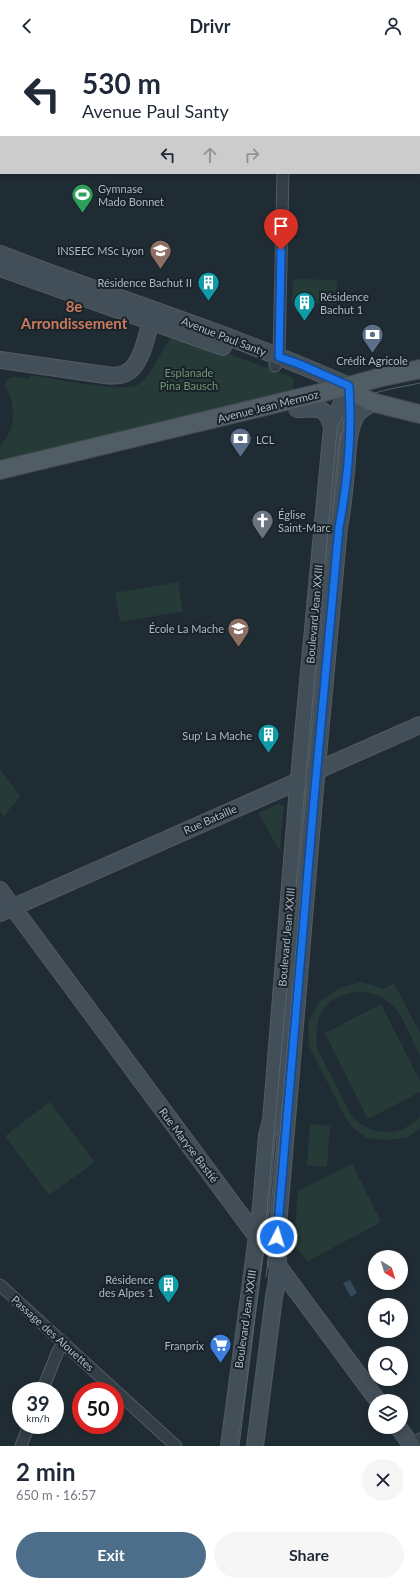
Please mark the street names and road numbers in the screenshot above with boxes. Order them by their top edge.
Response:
street label: Avenue Paul Santy [180,314,269,358]
street label: Avenue Jean Mermoz [216,387,320,425]
street label: Boulevard Jean XXIII [303,564,325,664]
street label: Rue Bataille [181,801,239,837]
street label: Boulevard Jean XXIII [275,887,297,987]
street label: Rue Maryse Bastié [157,1105,221,1185]
street label: Boulevard Jean XXIII [232,1269,258,1369]
street label: Passage des Alouettes [9,1293,97,1374]

